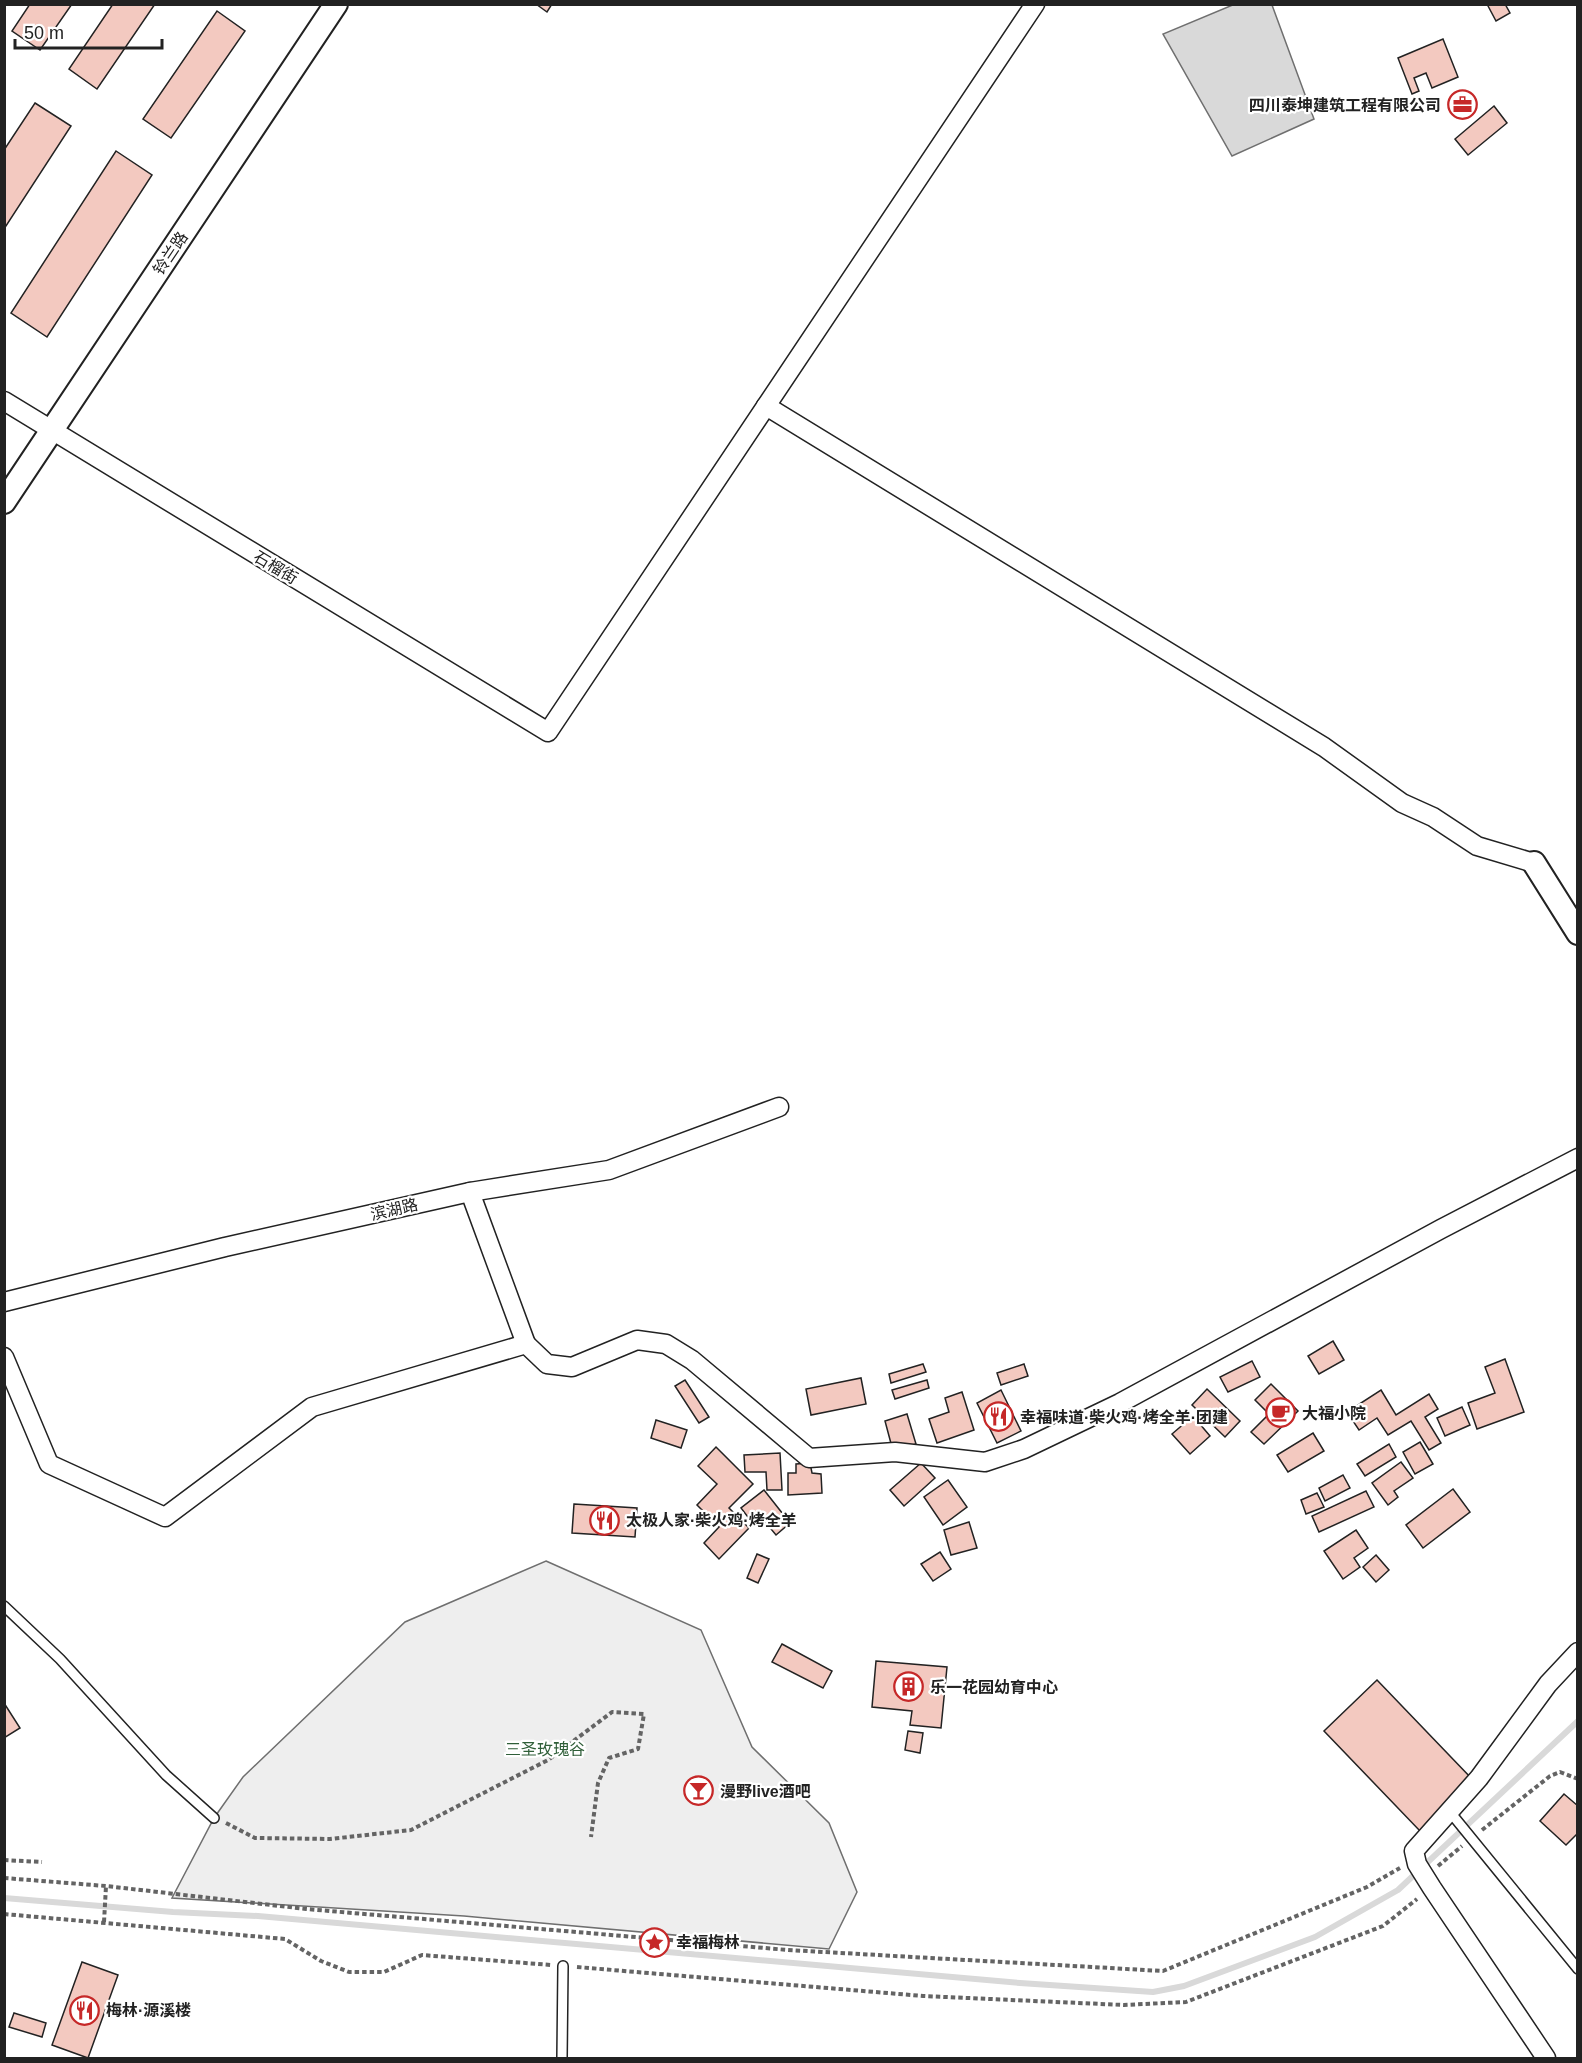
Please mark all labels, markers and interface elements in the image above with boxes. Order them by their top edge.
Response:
scale bar [15,12,162,50]
text: 50 m [24,23,64,43]
office icon: 四川泰坤建筑工程有限公司 [1446,89,1478,121]
place label: 四川泰坤建筑工程有限公司 [1249,97,1441,114]
street label: 铃兰路 [150,229,191,278]
street label: 石榴街 [251,548,301,587]
street label: 滨湖路 [369,1196,419,1223]
cafe icon: 大福小院 [1265,1397,1297,1429]
restaurant icon: 幸福味道·柴火鸡·烤全羊·团建 [983,1401,1015,1433]
place label: 大福小院 [1302,1405,1366,1422]
place label: 幸福味道·柴火鸡·烤全羊·团建 [1020,1408,1228,1426]
restaurant icon: 太极人家·柴火鸡·烤全羊 [589,1504,621,1536]
place label: 太极人家·柴火鸡·烤全羊 [626,1511,797,1529]
building icon: 乐一花园幼育中心 [893,1671,925,1703]
place label: 乐一花园幼育中心 [930,1678,1058,1696]
park label: 三圣玫瑰谷 [505,1740,585,1758]
bar icon: 漫野live酒吧 [683,1775,715,1807]
place label: 漫野live酒吧 [720,1783,811,1800]
place icon: 幸福梅林 [639,1926,671,1958]
place label: 幸福梅林 [676,1934,740,1951]
restaurant icon: 梅林·源溪楼 [69,1994,101,2026]
place label: 梅林·源溪楼 [106,2002,191,2019]

